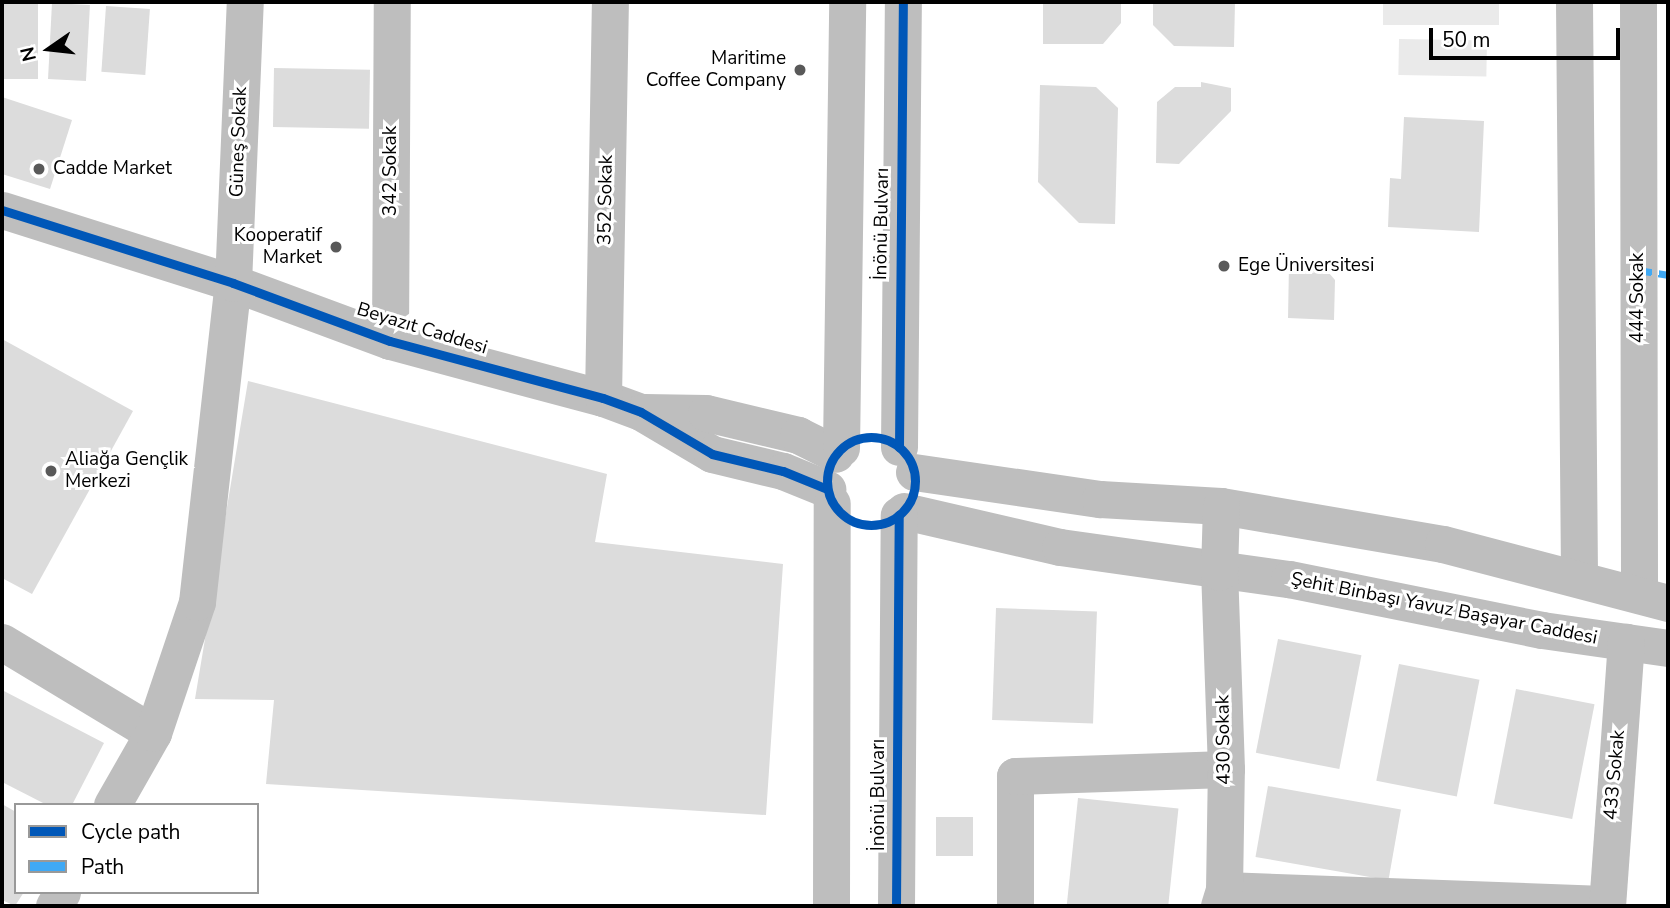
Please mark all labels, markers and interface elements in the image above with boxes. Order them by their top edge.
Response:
north arrow [14,14,84,84]
scale bar [1432,14,1623,58]
text: 50 m [1442,26,1491,54]
text: N [14,44,43,64]
place label: Maritime Coffee Company [646,48,786,92]
marker: Maritime Coffee Company [792,62,808,78]
street label: Güneş Sokak [226,86,252,198]
street label: 342 Sokak [380,126,402,216]
street label: 352 Sokak [594,155,618,245]
place label: Cadde Market [53,158,172,180]
marker: Cadde Market [31,161,47,177]
street label: İnönü Bulvarı [870,168,894,280]
place label: Kooperatif Market [234,225,322,269]
marker: Kooperatif Market [328,239,344,255]
street label: 444 Sokak [1627,253,1649,343]
place label: Ege Üniversitesi [1238,255,1374,277]
marker: Ege Üniversitesi [1216,258,1232,274]
street label: Beyazıt Caddesi [354,298,490,360]
place label: Aliağa Gençlik Merkezi [65,449,188,493]
marker: Aliağa Gençlik Merkezi [43,463,59,479]
street label: Şehit Binbaşı Yavuz Başayar Caddesi [1289,568,1599,650]
street label: 430 Sokak [1212,695,1236,785]
street label: 433 Sokak [1600,729,1630,821]
street label: İnönü Bulvarı [868,739,890,851]
legend [14,803,259,894]
text: Cycle path [81,818,180,846]
text: Path [81,853,124,881]

